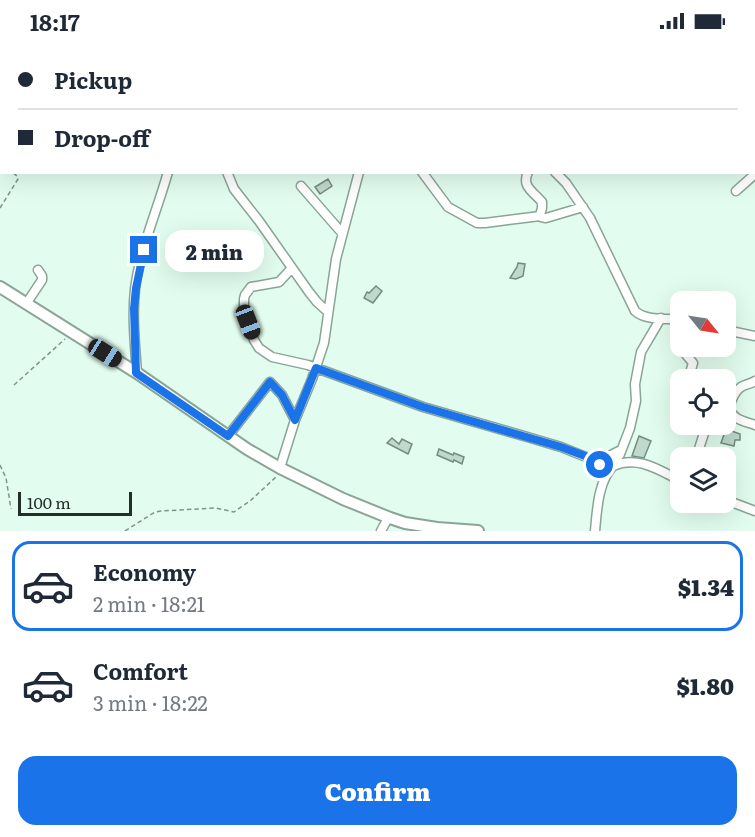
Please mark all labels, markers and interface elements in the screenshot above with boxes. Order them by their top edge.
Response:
text: 18:17 [30,5,80,38]
text: Pickup [54,63,132,96]
text: Drop-off [54,121,150,154]
callout: 2 min [165,229,264,271]
route end [130,236,157,263]
text: 2 min [186,236,243,266]
north arrow [670,291,736,357]
map controls [670,291,736,513]
car [233,302,263,342]
car [85,336,125,370]
button: locate [670,369,736,435]
button: layers [670,447,736,513]
route start [586,451,613,478]
scale bar [18,489,132,516]
text: 100 m [27,490,71,514]
text: Economy [93,555,196,588]
icon: car [21,559,75,613]
text: $1.34 [678,570,734,603]
text: 2 min · 18:21 [93,588,205,618]
text: Comfort [93,654,188,687]
icon: car [21,658,75,712]
text: $1.80 [677,669,734,702]
text: 3 min · 18:22 [93,687,208,717]
button: Confirm [18,756,737,825]

